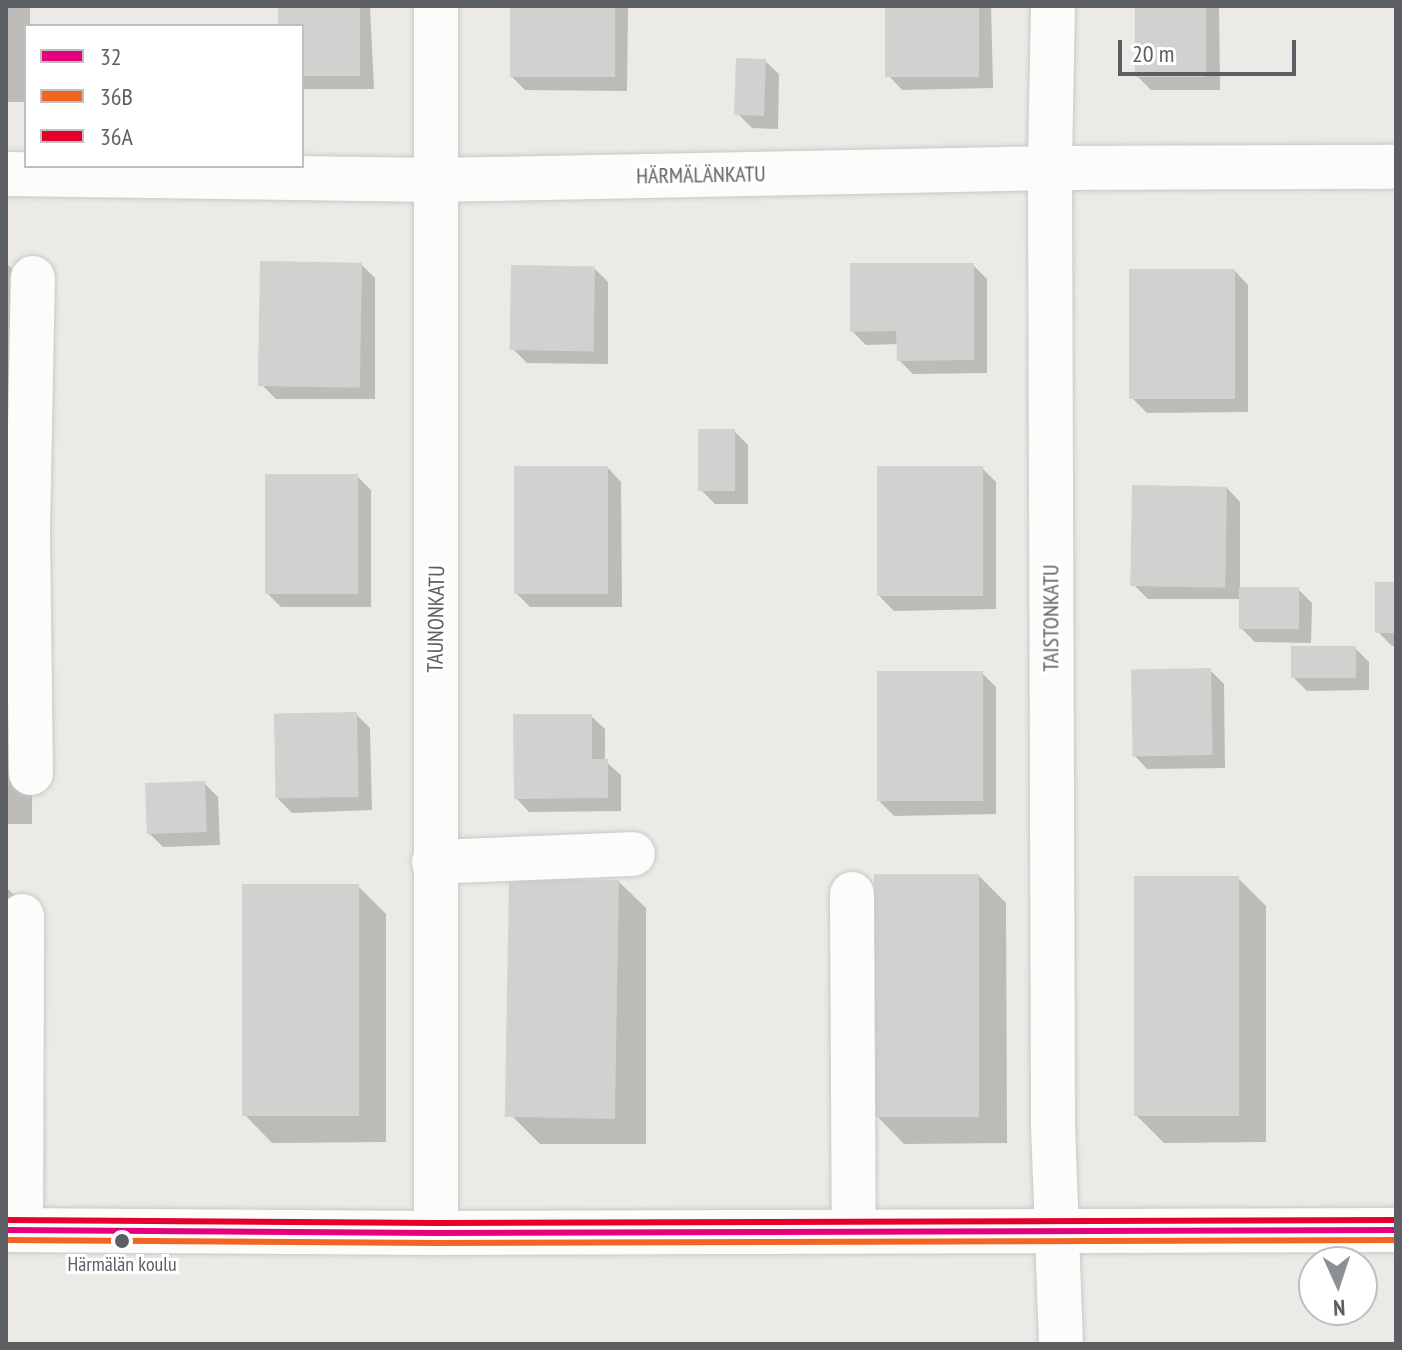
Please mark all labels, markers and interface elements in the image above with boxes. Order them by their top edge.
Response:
legend [24,24,304,168]
scale bar [1122,24,1300,74]
text: 20 m [1132,38,1174,69]
text: 32 [100,41,122,72]
text: 36B [100,81,133,112]
text: 36A [100,121,133,152]
street label: HÄRMÄLÄNKATU [636,161,766,189]
street label: TAISTONKATU [1038,564,1064,672]
street label: TAUNONKATU [422,565,450,673]
marker: Härmälän koulu [114,1233,130,1249]
north arrow [1298,1246,1378,1326]
place label: Härmälän koulu [67,1252,177,1276]
text: N [1332,1294,1346,1322]

